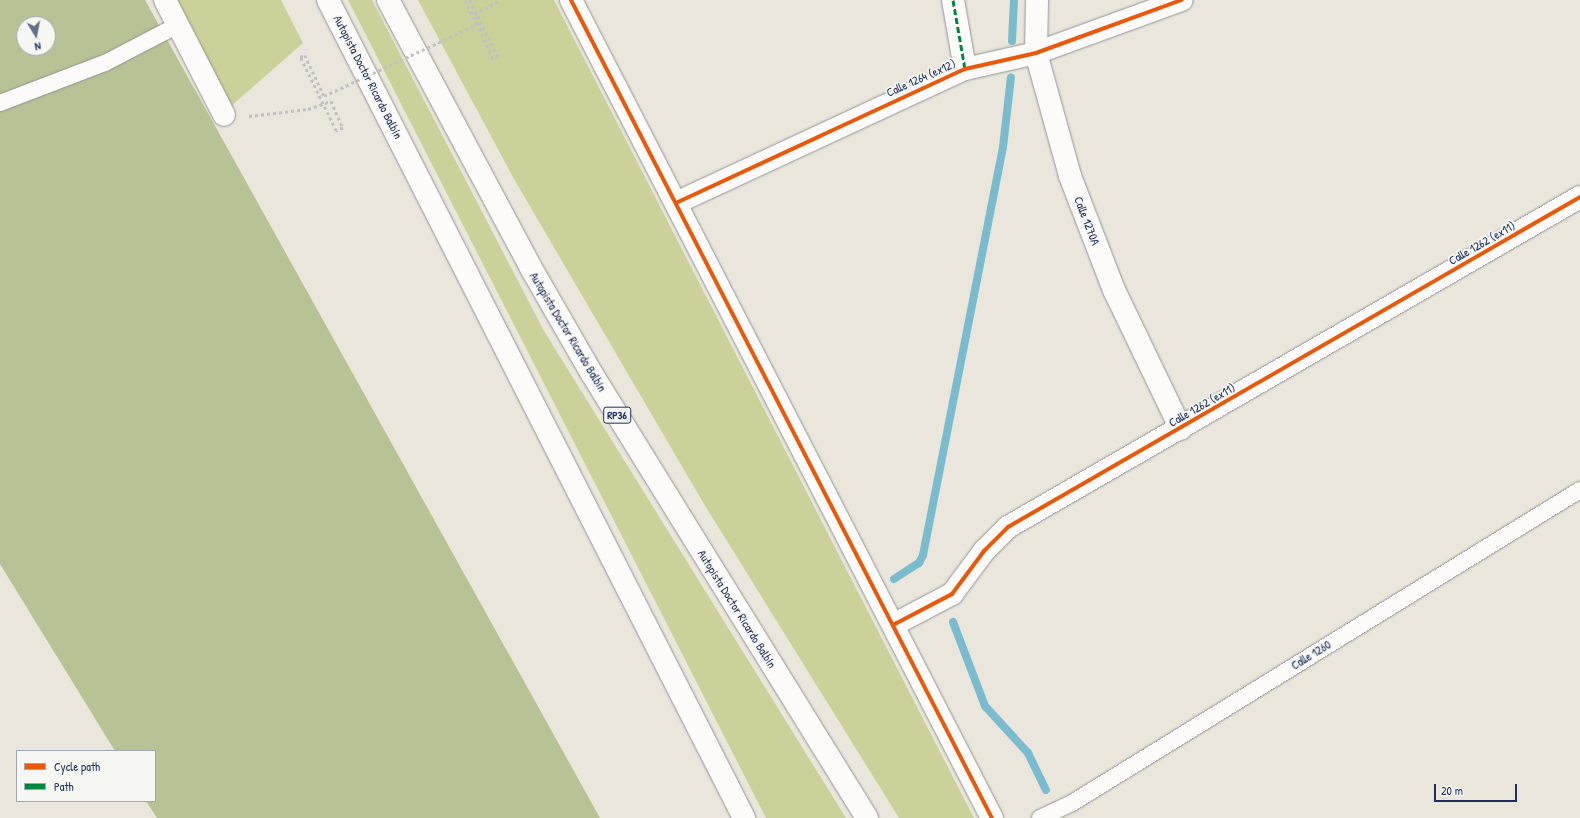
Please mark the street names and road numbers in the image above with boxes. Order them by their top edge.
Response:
street label: Autopista Doctor Ricardo Balbín [331,13,405,141]
street label: Calle 1264 (ex12) [884,56,958,100]
street label: Calle 1270A [1071,195,1103,247]
street label: Calle 1262 (ex11) [1446,218,1518,268]
street label: Autopista Doctor Ricardo Balbín [527,270,609,394]
street label: Calle 1262 (ex11) [1166,380,1238,430]
road number: RP36 [603,406,631,424]
street label: Autopista Doctor Ricardo Balbín [695,547,779,671]
street label: Calle 1260 [1288,637,1334,673]

